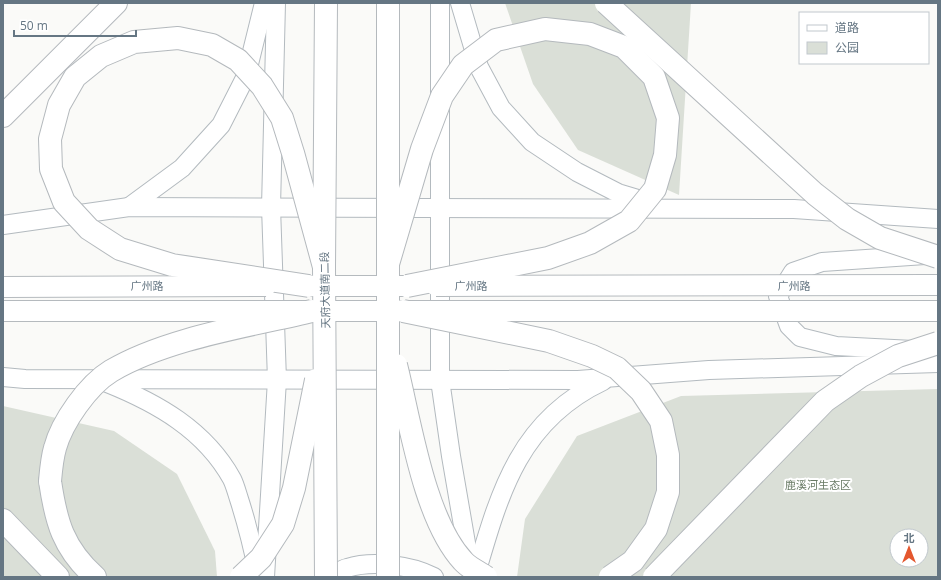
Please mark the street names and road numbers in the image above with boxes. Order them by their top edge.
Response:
street label: 天府大道南二段 [316,251,333,329]
street label: 广州路 [131,278,164,293]
street label: 广州路 [455,278,488,293]
street label: 广州路 [778,278,811,293]

